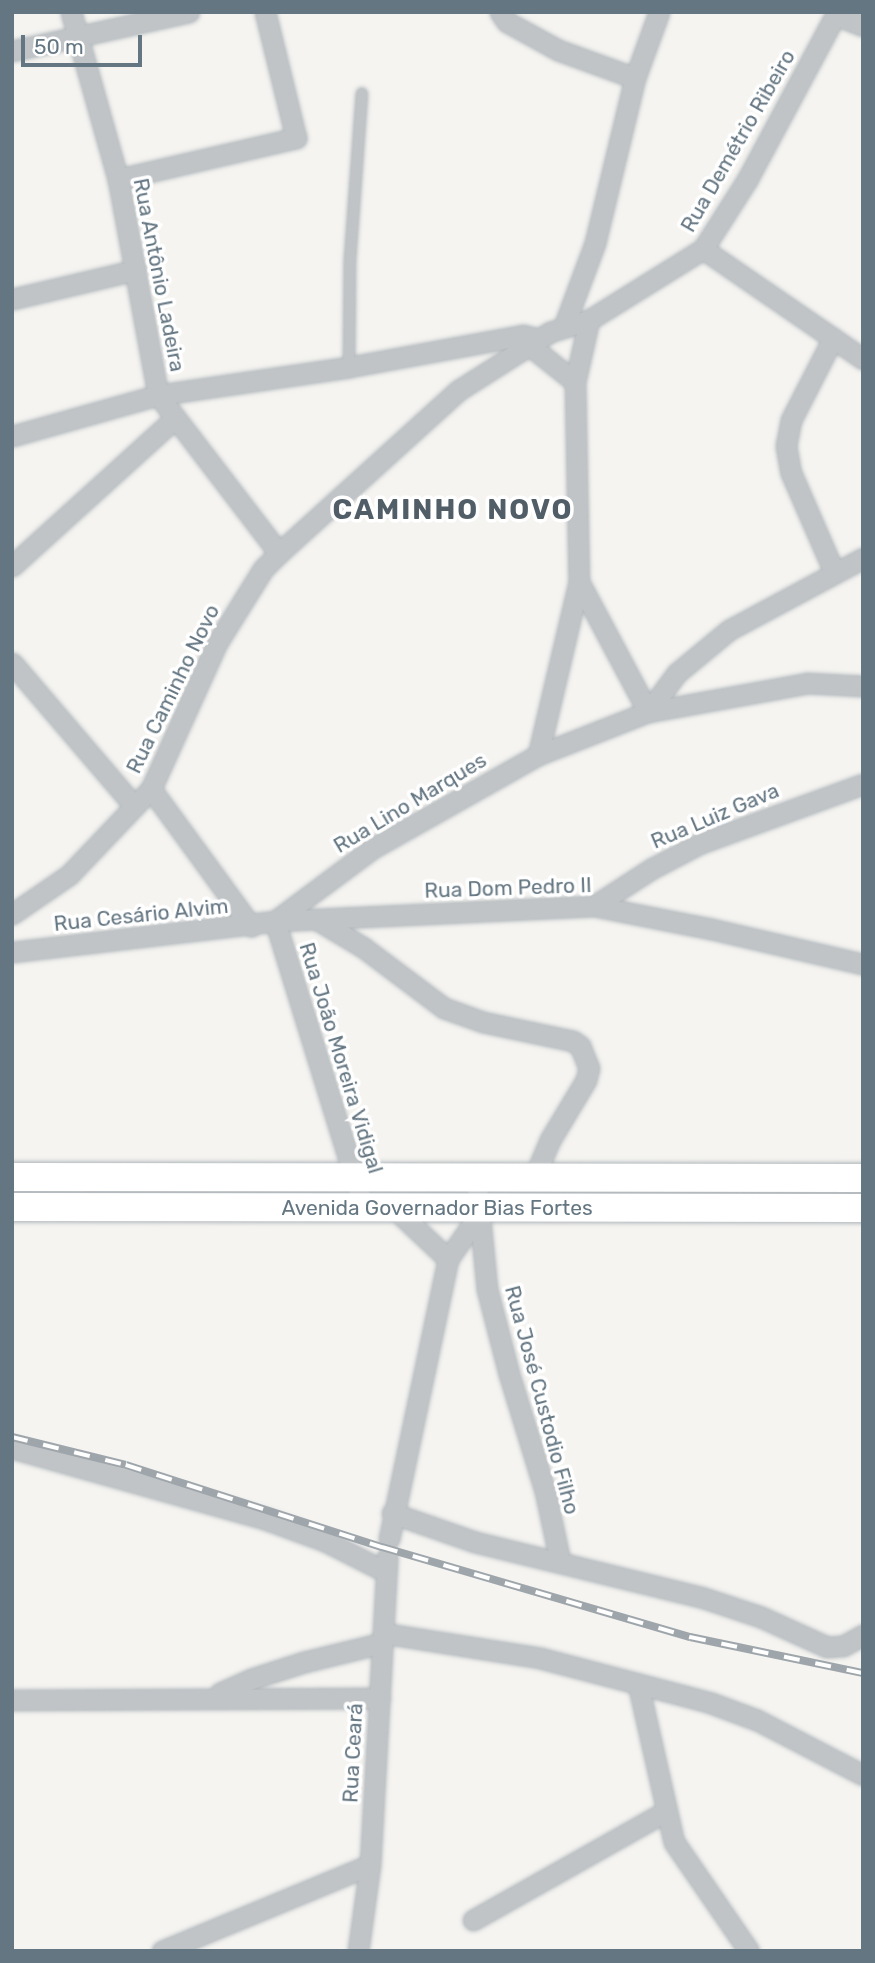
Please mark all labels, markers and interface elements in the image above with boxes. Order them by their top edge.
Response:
scale bar [24,21,145,65]
text: 50 m [34,34,84,59]
street label: Rua Demétrio Ribeiro [676,45,800,237]
street label: Rua Antônio Ladeira [128,176,190,374]
district label: CAMINHO NOVO [334,493,572,527]
street label: Rua Caminho Novo [121,600,225,778]
street label: Rua Lino Marques [329,747,491,859]
street label: Rua Luiz Gava [647,778,783,854]
street label: Rua Dom Pedro II [424,872,592,904]
street label: Rua Cesário Alvim [52,893,230,937]
street label: Rua João Moreira Vidigal [294,939,388,1177]
street label: Avenida Governador Bias Fortes [281,1195,593,1221]
street label: Rua José Custodio Filho [499,1283,585,1517]
street label: Rua Ceará [338,1702,368,1804]

